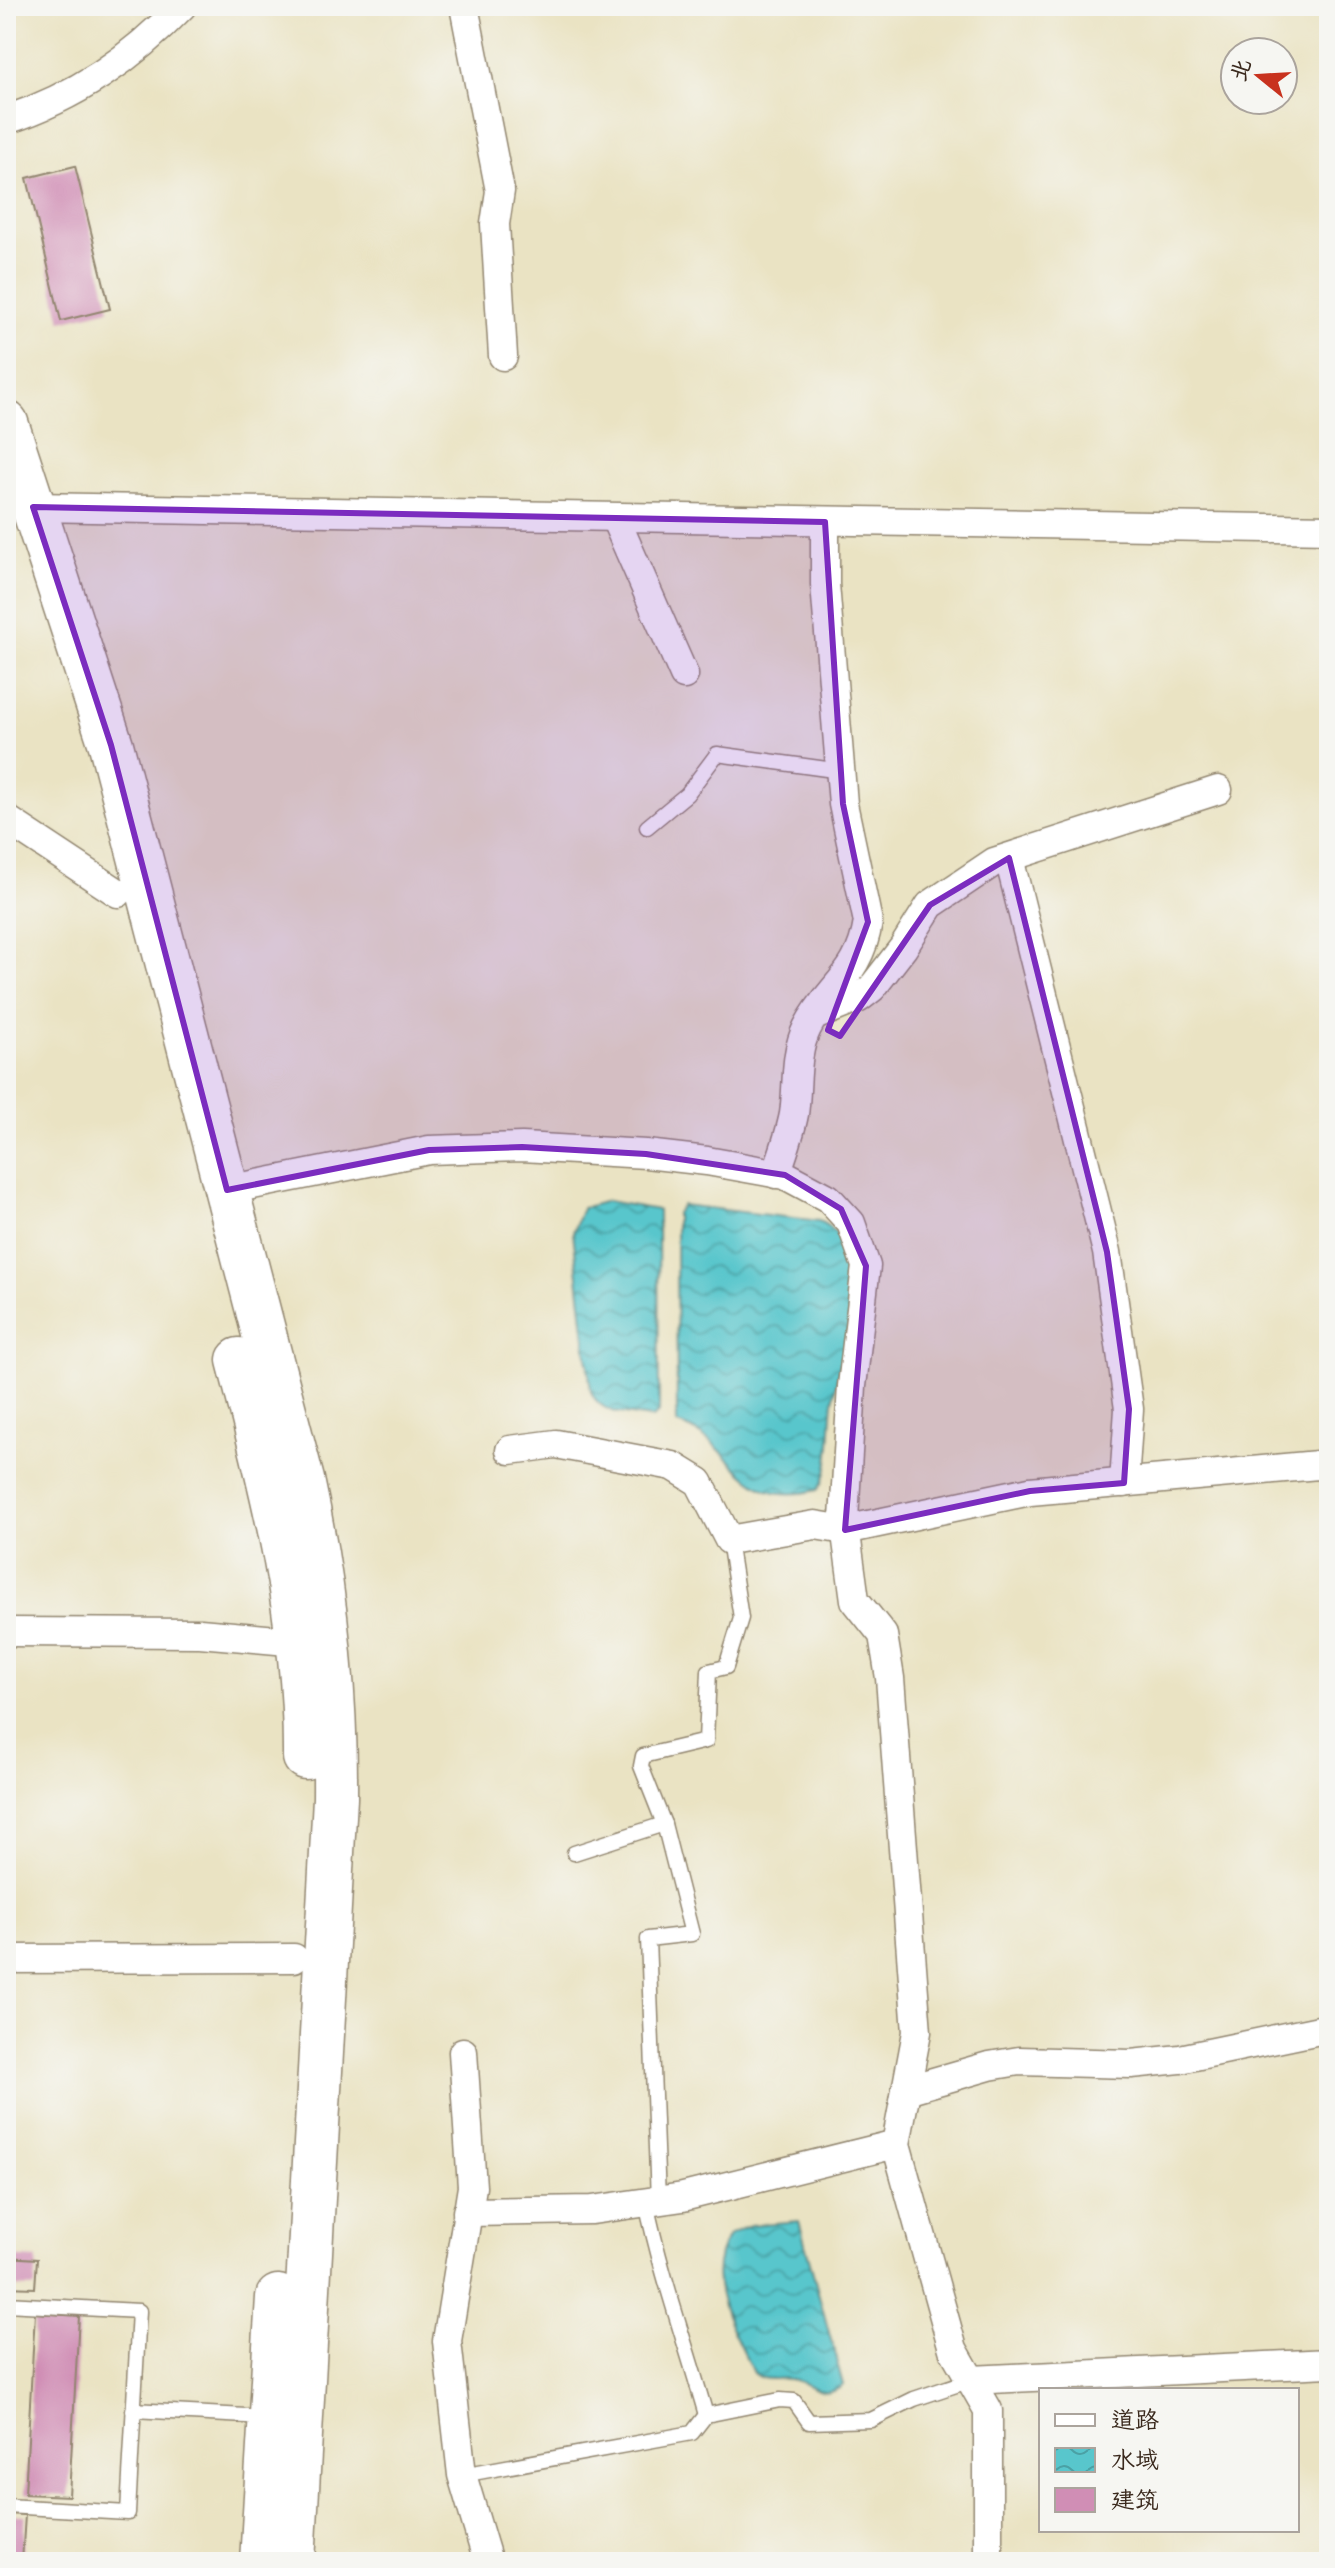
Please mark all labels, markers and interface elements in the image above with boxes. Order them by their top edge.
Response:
north arrow [1219,36,1299,116]
text: 北 [1223,55,1260,86]
legend [1039,2388,1299,2532]
text: 道路 [1111,2404,1159,2438]
text: 水域 [1111,2444,1159,2478]
text: 建筑 [1111,2484,1159,2518]

